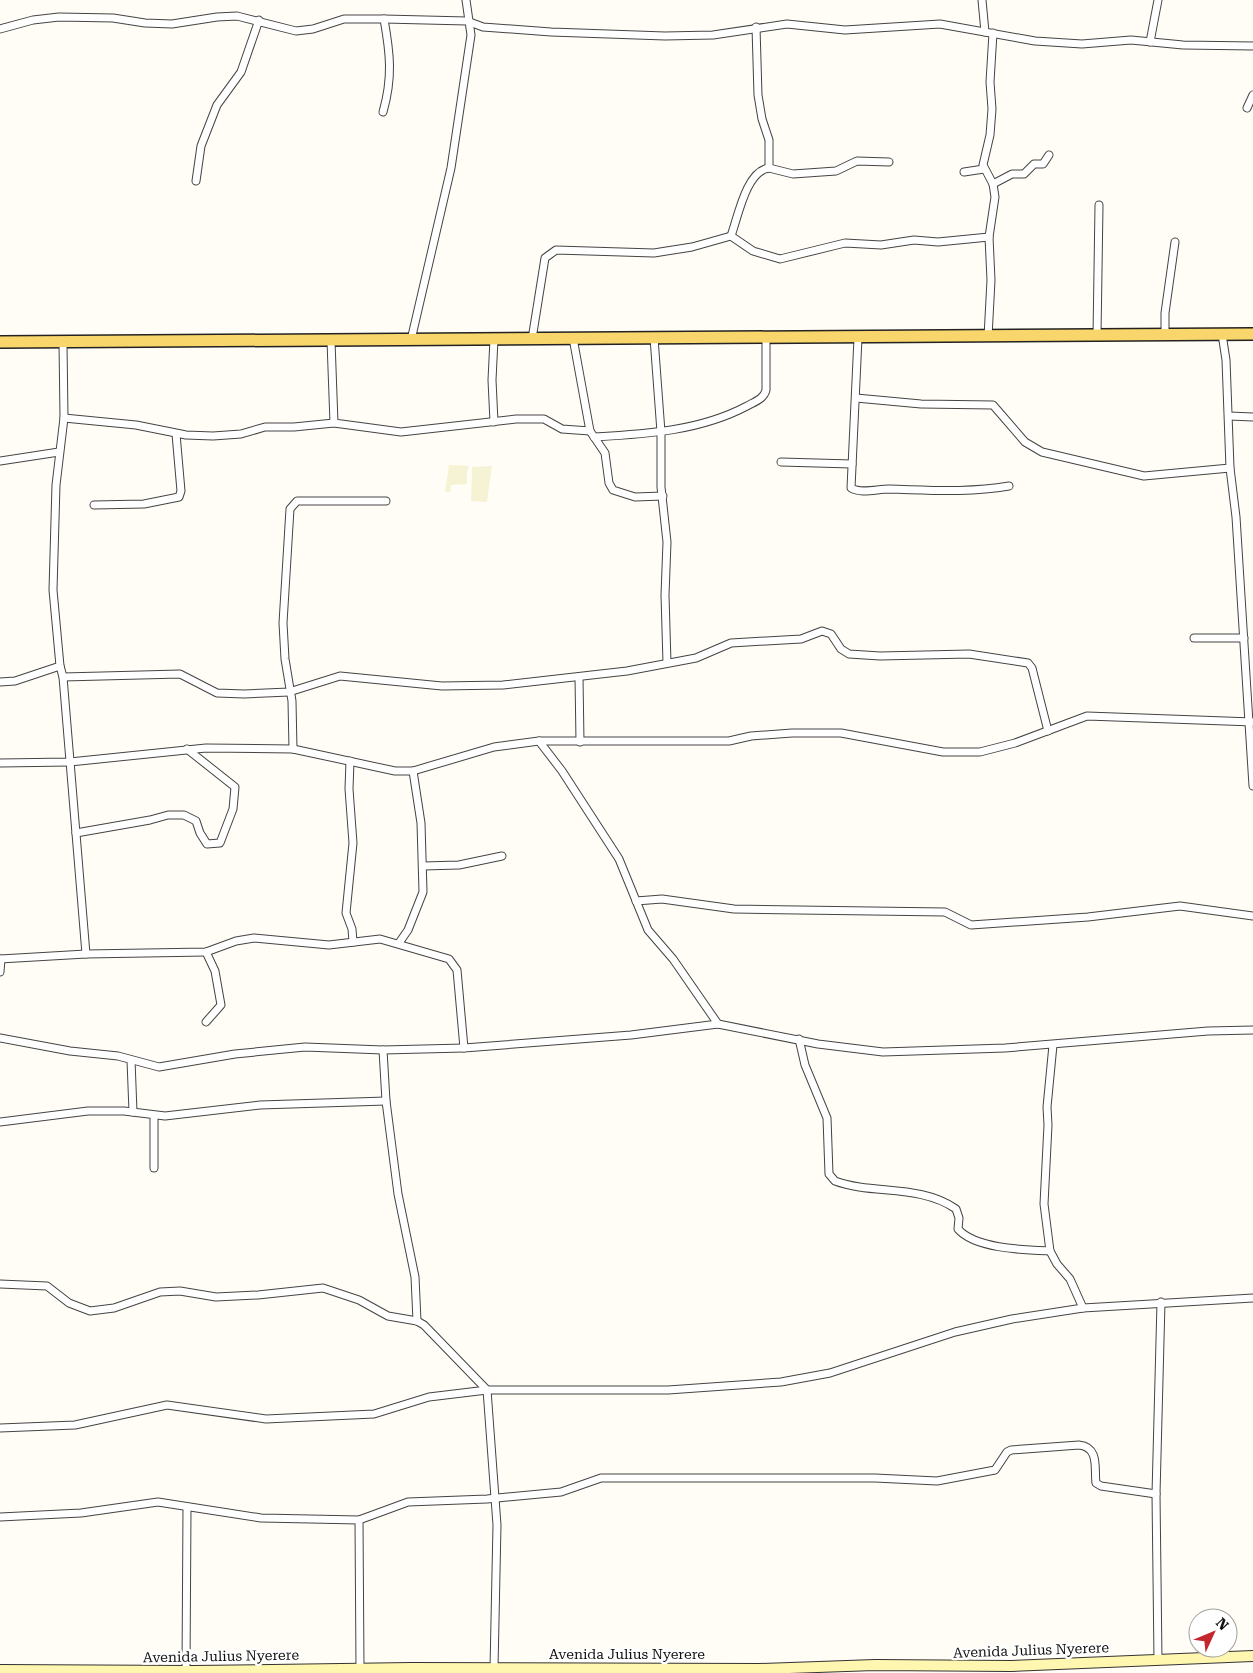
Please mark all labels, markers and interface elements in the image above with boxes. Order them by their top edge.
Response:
north arrow [1188,1608,1238,1658]
text: N [1213,1615,1232,1634]
street label: Avenida Julius Nyerere [953,1639,1110,1661]
street label: Avenida Julius Nyerere [549,1646,705,1662]
street label: Avenida Julius Nyerere [143,1647,299,1665]

